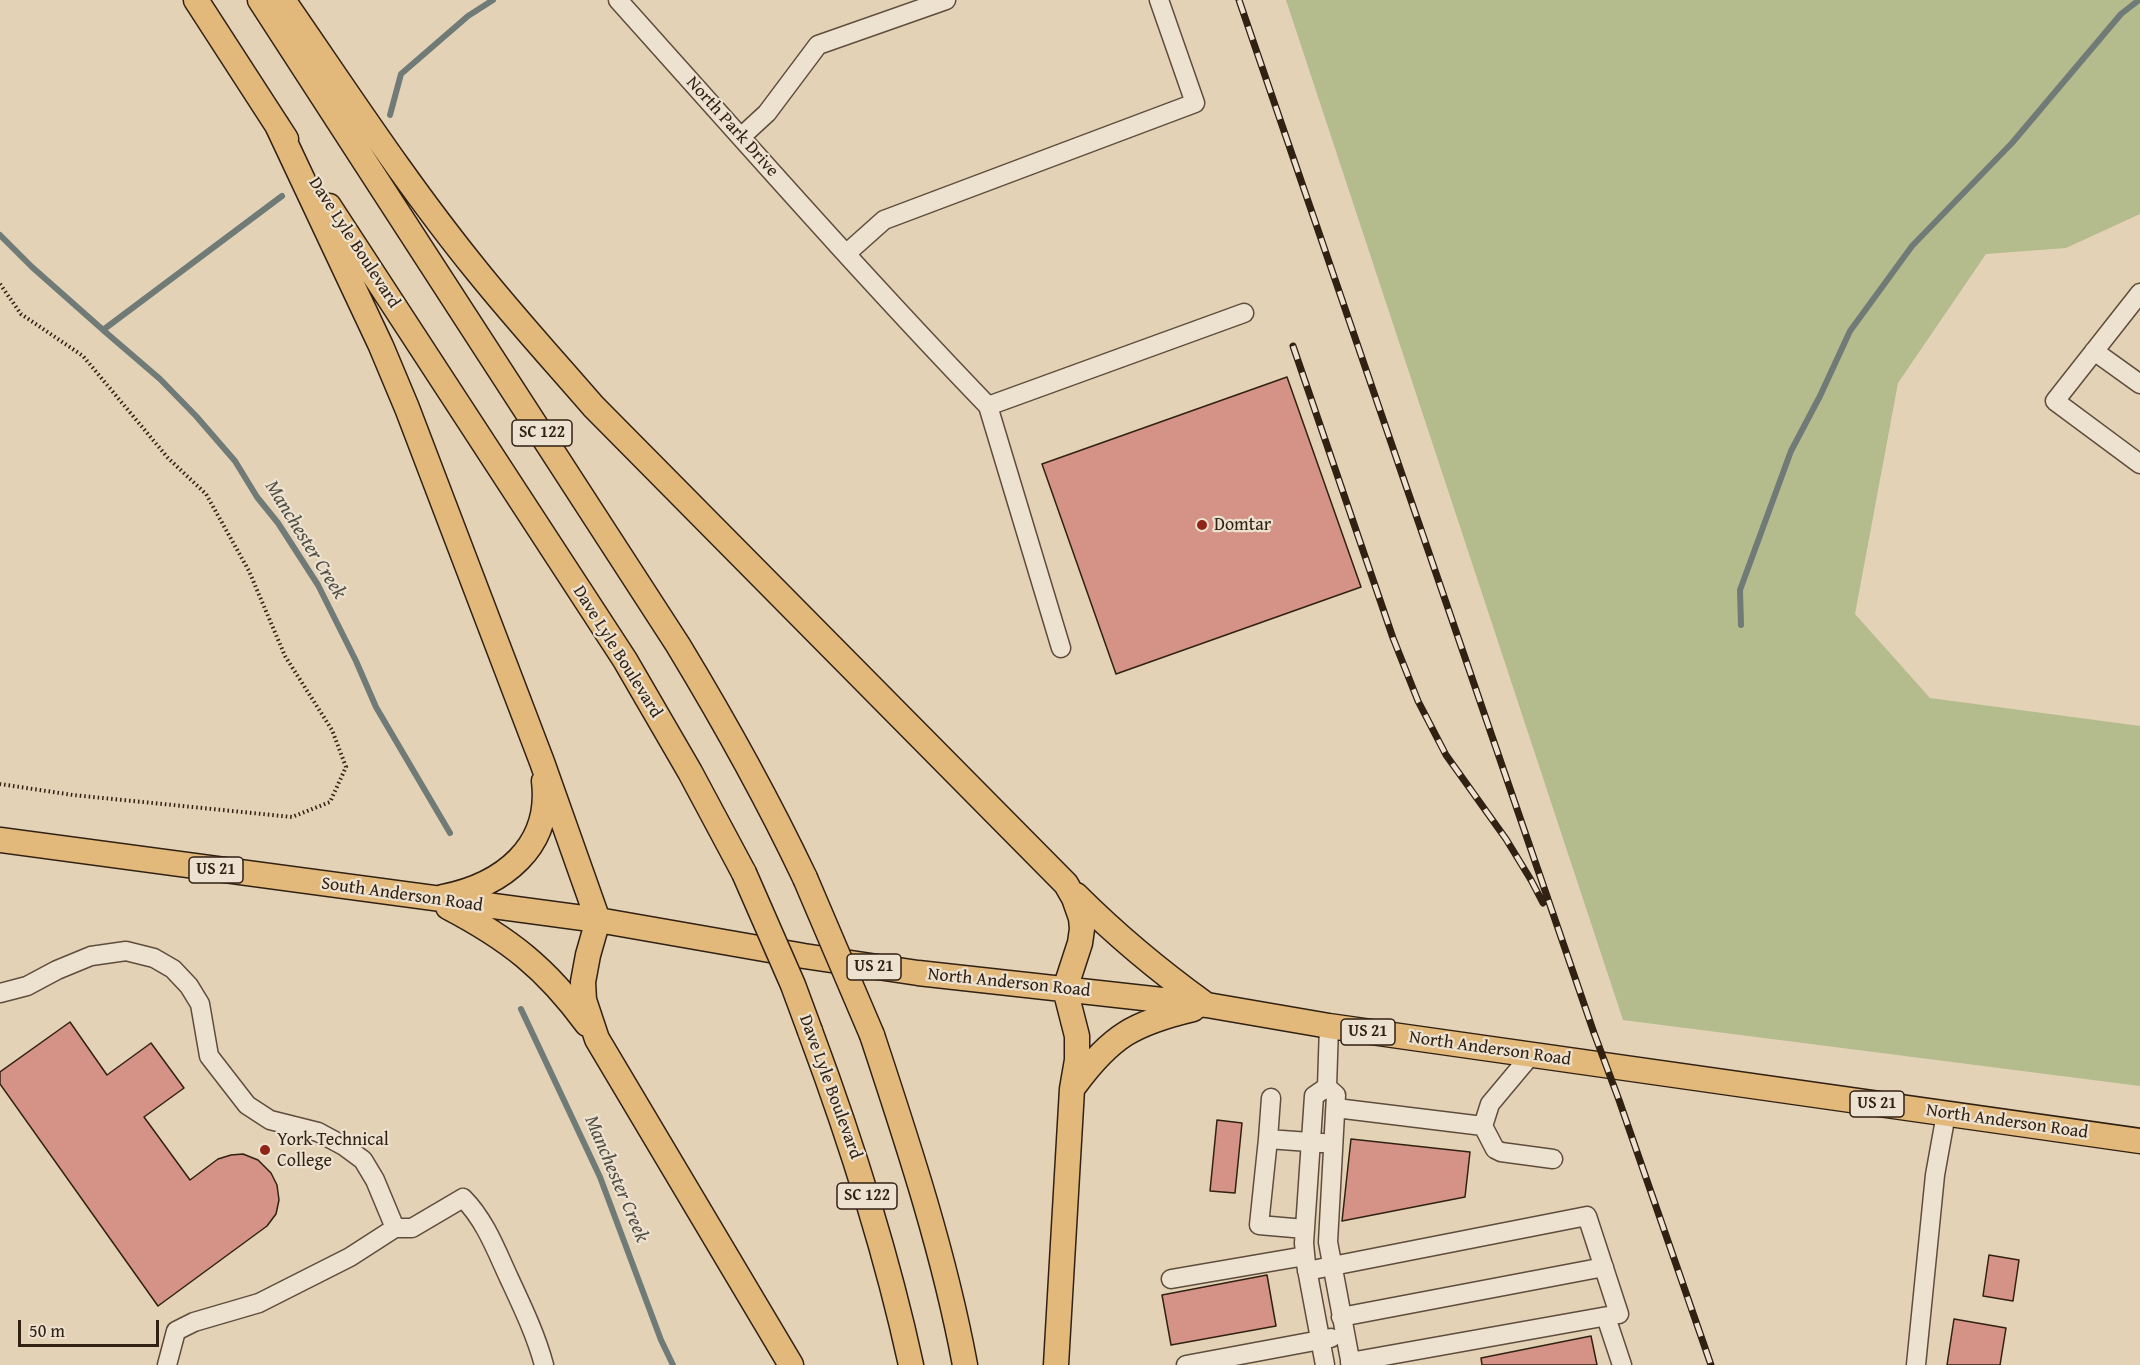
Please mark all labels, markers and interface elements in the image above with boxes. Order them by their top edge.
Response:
street label: North Park Drive [681,72,783,182]
street label: Dave Lyle Boulevard [304,173,404,313]
road number: SC 122 [512,420,572,446]
water label: Manchester Creek [259,476,351,604]
place label: Domtar [1214,514,1271,536]
marker: Domtar [1195,518,1209,532]
street label: Dave Lyle Boulevard [568,582,666,722]
road number: US 21 [189,857,243,883]
street label: South Anderson Road [320,873,484,917]
road number: US 21 [847,954,901,980]
street label: North Anderson Road [927,964,1091,1002]
street label: Dave Lyle Boulevard [794,1012,866,1162]
road number: US 21 [1341,1019,1395,1045]
street label: North Anderson Road [1408,1027,1572,1071]
road number: US 21 [1850,1091,1904,1117]
street label: North Anderson Road [1925,1100,2089,1144]
water label: Manchester Creek [579,1112,653,1246]
place label: York Technical College [277,1129,389,1172]
marker: York Technical College [258,1143,272,1157]
road number: SC 122 [837,1183,897,1209]
scale bar [21,1308,162,1346]
text: 50 m [29,1317,65,1344]

